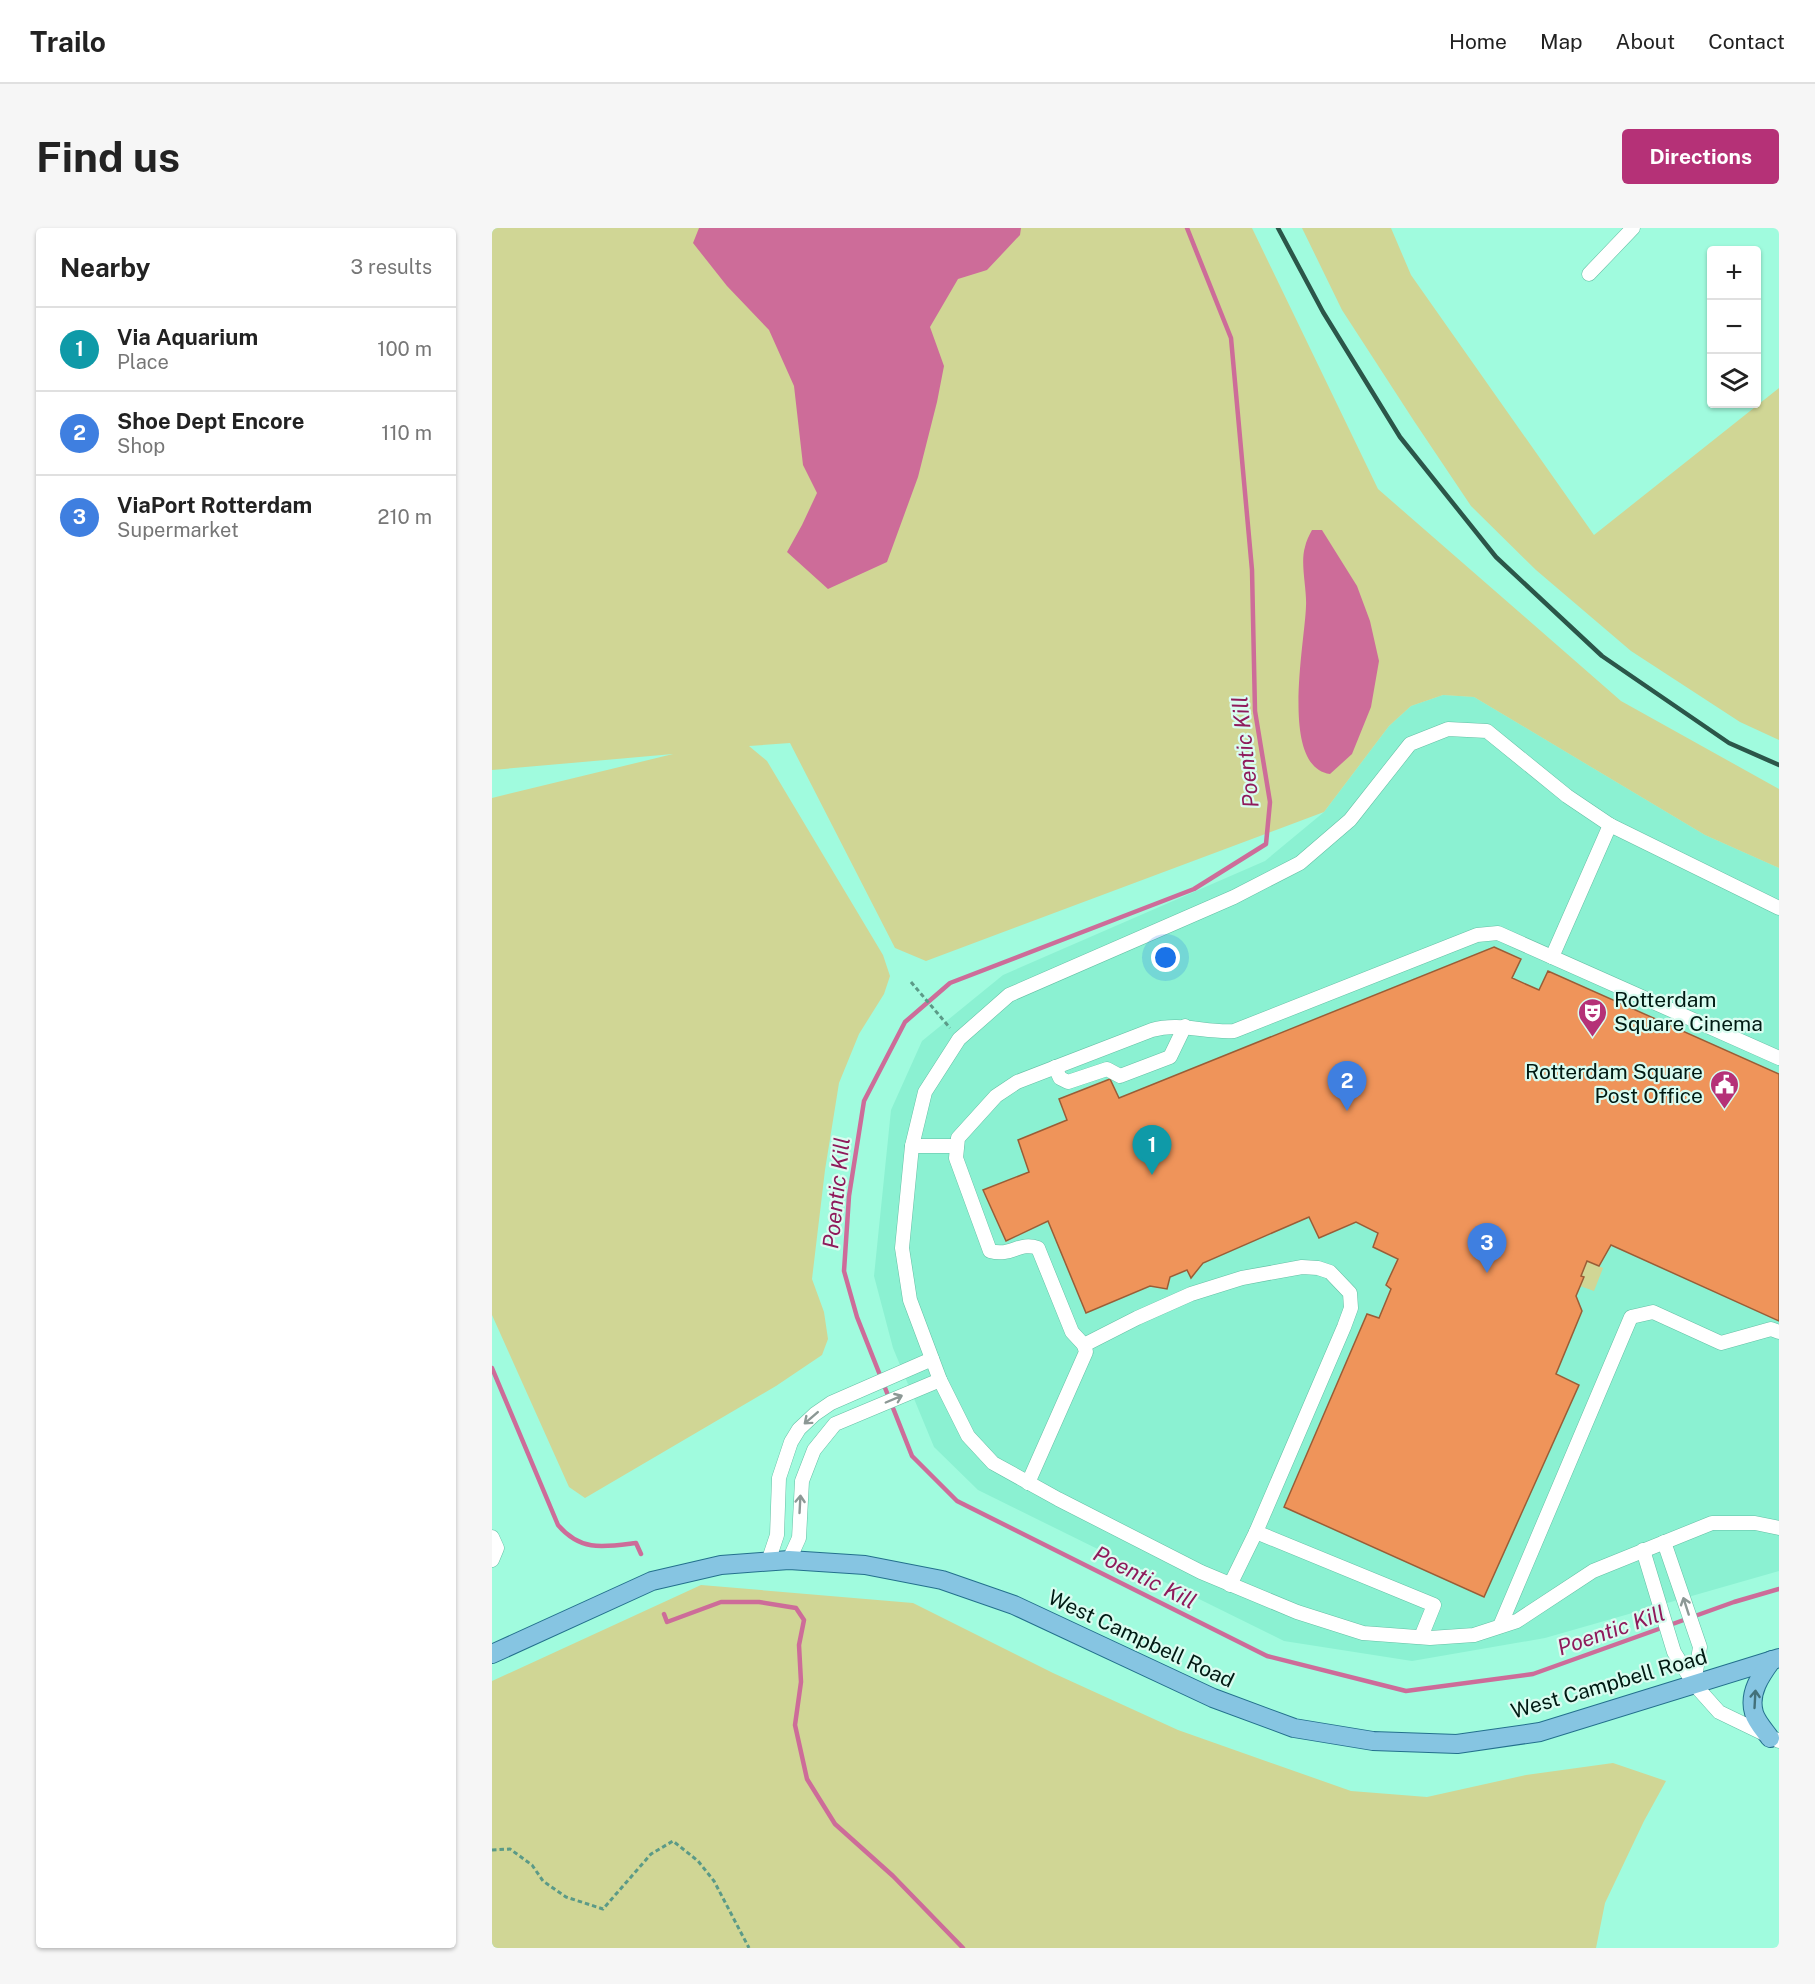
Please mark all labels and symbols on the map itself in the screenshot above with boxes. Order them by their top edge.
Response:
water label: Poentic Kill [1226,695,1264,809]
your location [1151,943,1180,972]
place label: Rotterdam Square Cinema [1614,987,1763,1036]
theatre icon: Rotterdam Square Cinema [1577,996,1609,1038]
place label: Rotterdam Square Post Office [1525,1059,1703,1108]
pin: 2 [1328,1062,1366,1111]
public building icon: Rotterdam Square Post Office [1708,1068,1740,1110]
pin: 1 [1132,1126,1172,1175]
water label: Poentic Kill [817,1136,855,1250]
pin: 3 [1468,1224,1506,1273]
one-way arrow [884,1393,902,1404]
one-way arrow [804,1411,819,1425]
one-way arrow [795,1494,806,1514]
water label: Poentic Kill [1089,1540,1201,1614]
street label: West Campbell Road [1044,1584,1238,1693]
one-way arrow [1680,1597,1691,1616]
water label: Poentic Kill [1554,1599,1668,1661]
street label: West Campbell Road [1508,1644,1710,1723]
one-way arrow [1749,1689,1760,1709]

